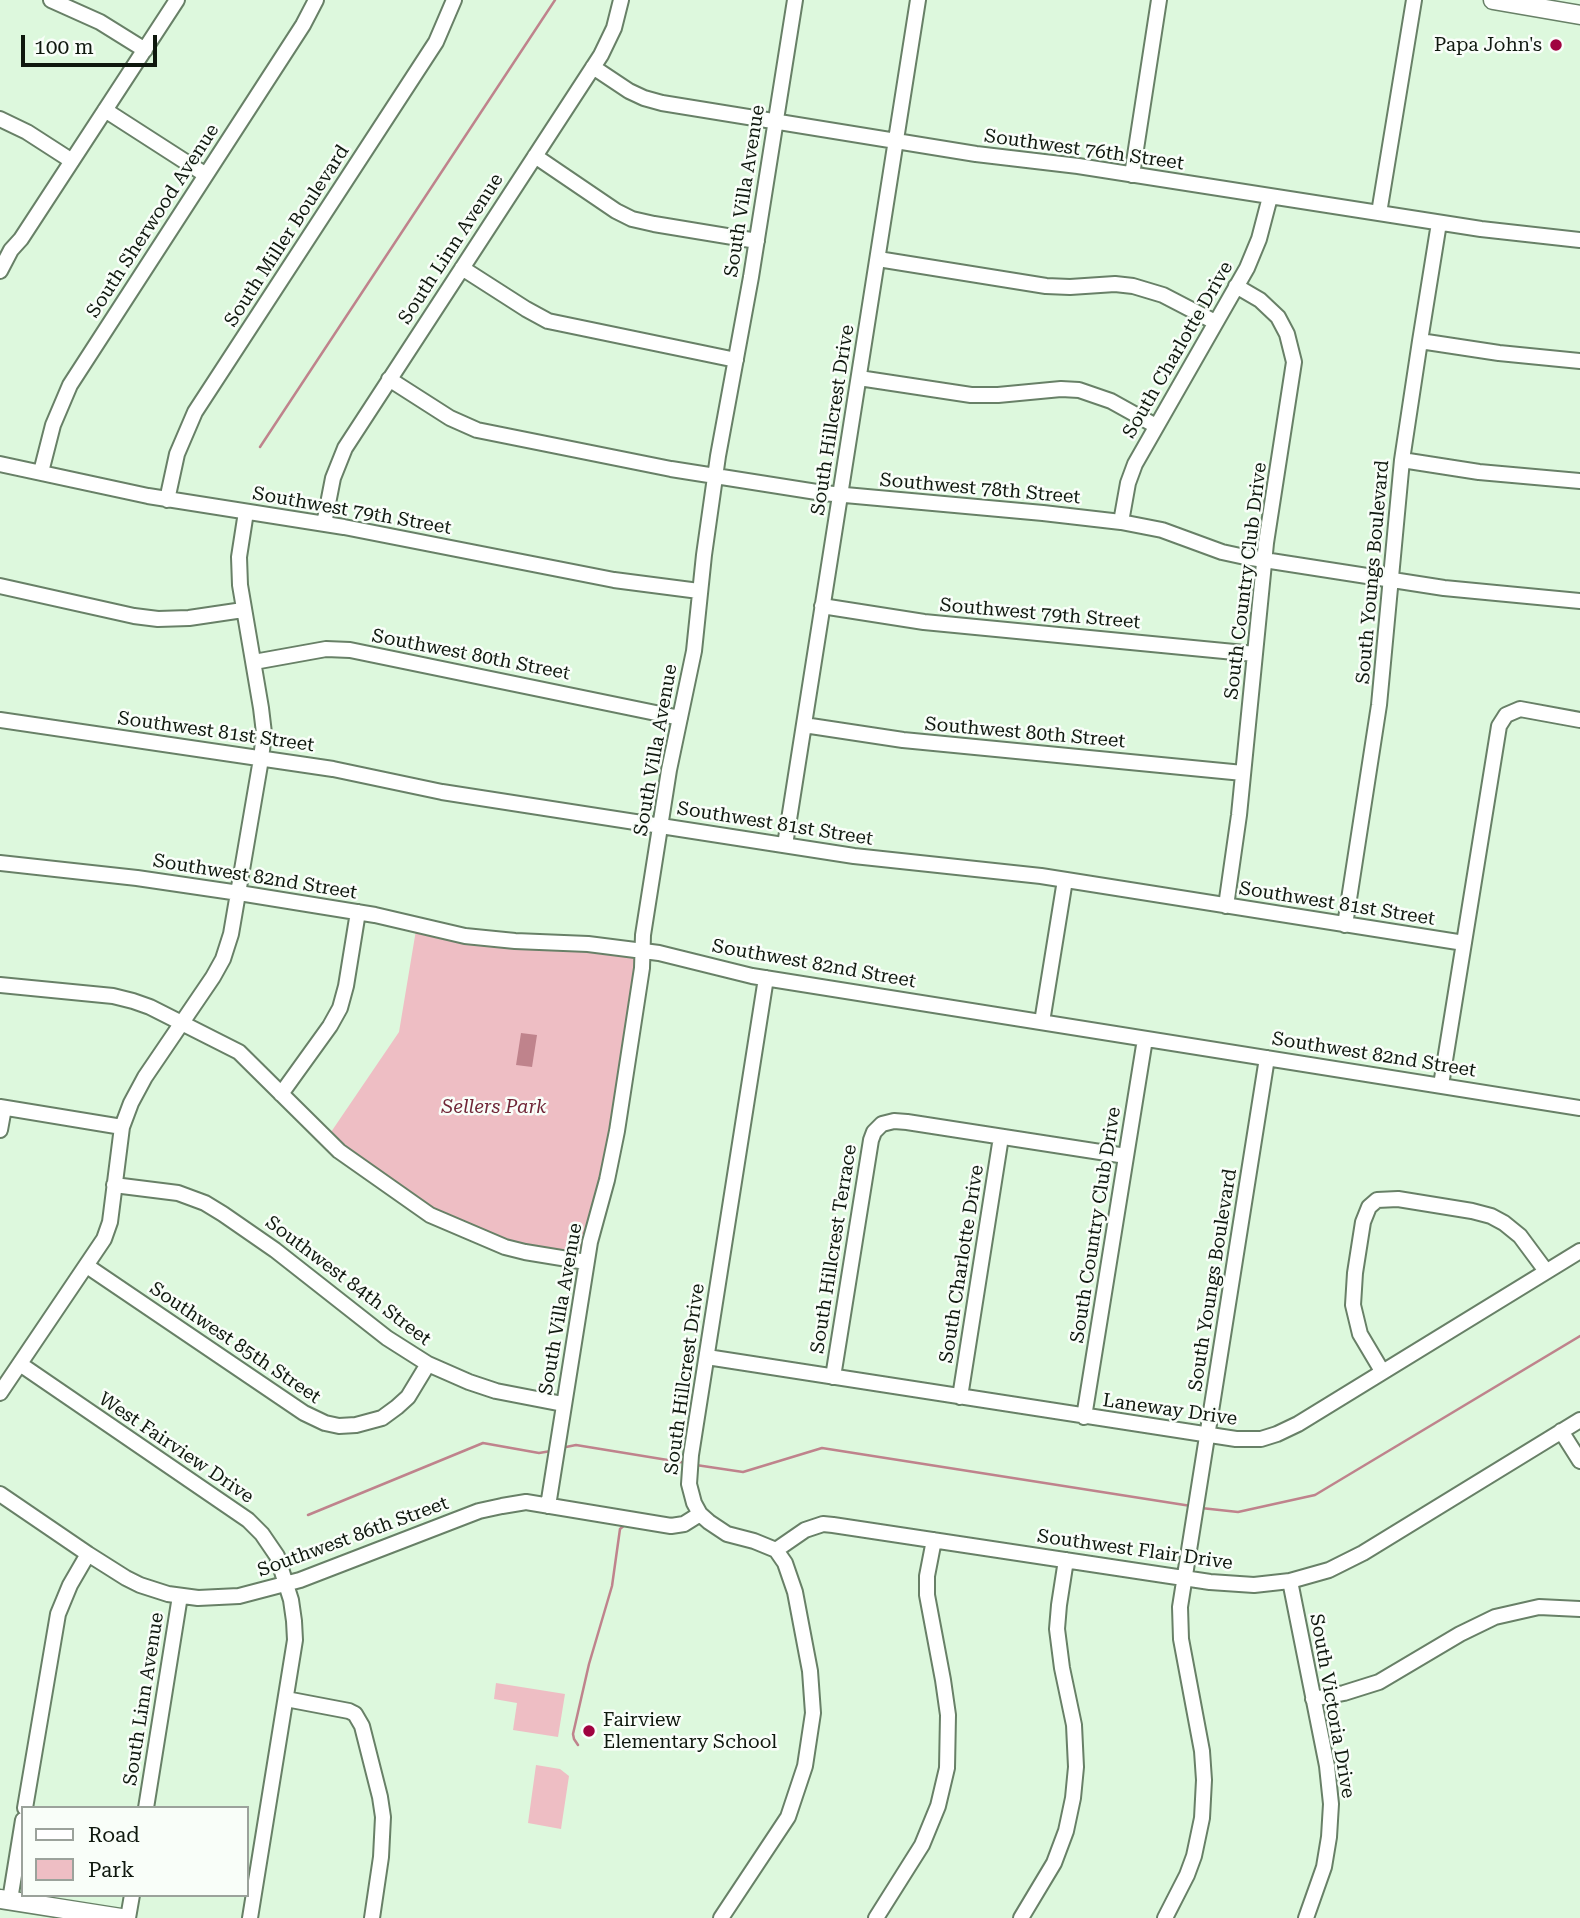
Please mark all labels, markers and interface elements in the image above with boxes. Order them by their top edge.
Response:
scale bar [24,21,161,65]
place label: Papa John's [1434,34,1542,56]
text: 100 m [34,35,94,59]
marker: Papa John's [1548,37,1564,53]
street label: South Villa Avenue [720,103,770,279]
street label: South Sherwood Avenue [82,120,224,322]
street label: Southwest 76th Street [983,125,1185,175]
street label: South Miller Boulevard [220,141,354,331]
street label: South Linn Avenue [394,169,508,329]
street label: South Charlotte Drive [1118,258,1238,442]
street label: South Hillcrest Drive [807,323,859,517]
street label: South Youngs Boulevard [1352,459,1394,685]
street label: South Country Club Drive [1220,461,1272,701]
street label: Southwest 78th Street [879,469,1081,509]
street label: Southwest 79th Street [251,482,453,540]
street label: Southwest 79th Street [939,594,1141,634]
street label: Southwest 80th Street [370,625,572,685]
street label: South Villa Avenue [630,662,682,838]
street label: Southwest 81st Street [116,707,316,757]
street label: Southwest 80th Street [924,713,1126,753]
street label: Southwest 81st Street [675,797,875,851]
street label: Southwest 82nd Street [151,850,359,904]
street label: Southwest 81st Street [1237,877,1437,931]
street label: Southwest 82nd Street [710,935,918,993]
street label: Southwest 82nd Street [1270,1028,1478,1082]
park label: Sellers Park [442,1096,546,1118]
street label: South Country Club Drive [1066,1105,1126,1345]
street label: South Hillcrest Terrace [806,1143,862,1355]
street label: South Charlotte Drive [935,1163,989,1365]
street label: South Youngs Boulevard [1184,1167,1242,1393]
street label: Southwest 84th Street [261,1211,435,1351]
street label: South Villa Avenue [535,1221,587,1397]
street label: Southwest 85th Street [145,1277,325,1409]
street label: South Hillcrest Drive [660,1282,710,1476]
street label: West Fairview Drive [94,1388,258,1508]
street label: Laneway Drive [1101,1389,1239,1431]
street label: Southwest 86th Street [254,1492,452,1582]
street label: Southwest Flair Drive [1036,1525,1234,1575]
street label: South Linn Avenue [119,1611,169,1787]
street label: South Victoria Drive [1305,1612,1359,1800]
place label: Fairview Elementary School [603,1709,777,1753]
marker: Fairview Elementary School [581,1723,597,1739]
legend [21,1806,248,1897]
text: Road [88,1823,140,1847]
text: Park [88,1858,134,1882]

